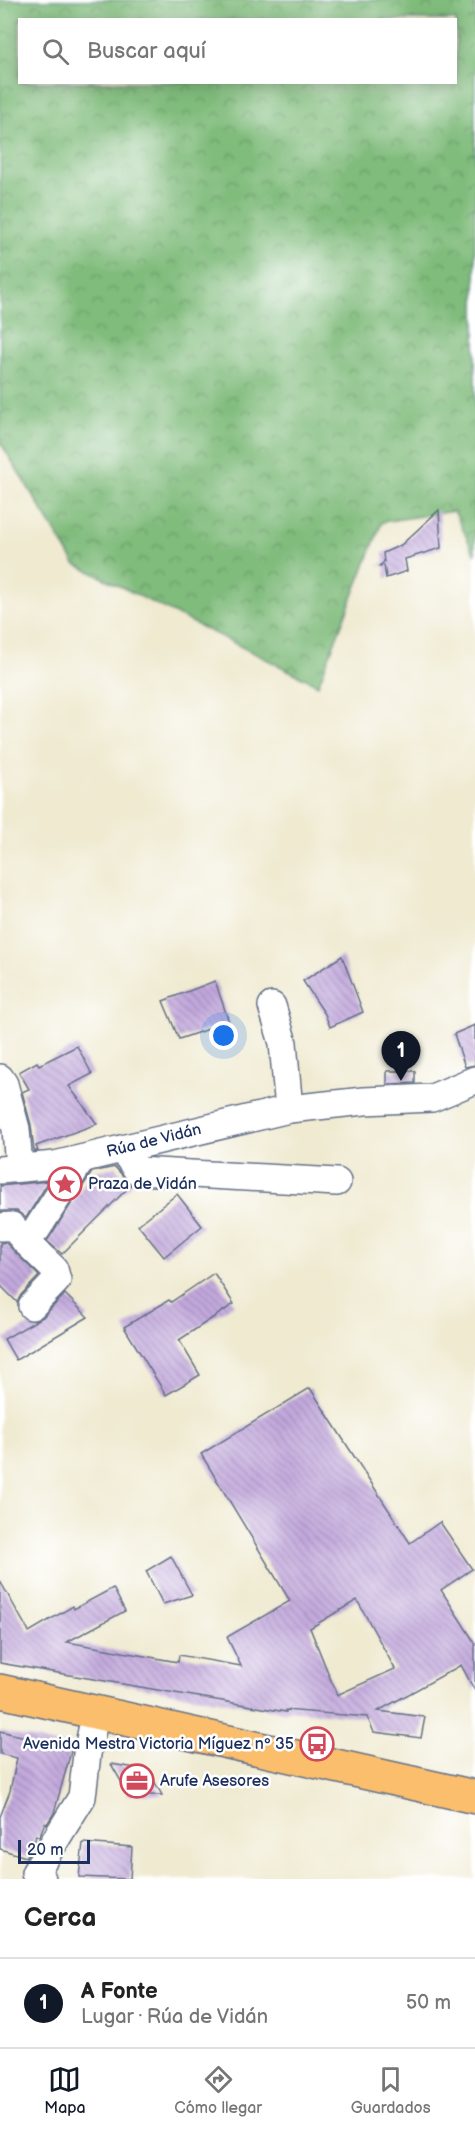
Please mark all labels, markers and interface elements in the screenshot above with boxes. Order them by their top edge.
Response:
search box [18,18,457,84]
icon: search [39,35,72,68]
text: Buscar aquí [87,38,206,65]
your location [209,1021,238,1050]
pin: 1 [382,1032,420,1081]
street label: Rúa de Vidán [105,1120,203,1162]
place icon: Praza de Vidán [47,1166,83,1202]
place label: Praza de Vidán [88,1175,197,1194]
bus stop icon: Avenida Mestra Victoria Míguez nº 35 [299,1726,335,1762]
place label: Avenida Mestra Victoria Míguez nº 35 [23,1735,294,1754]
office icon: Arufe Asesores [119,1763,155,1799]
place label: Arufe Asesores [160,1772,269,1791]
scale bar [18,1837,90,1864]
text: 20 m [27,1841,63,1860]
text: Cerca [24,1903,96,1934]
text: A Fonte [81,1978,158,2005]
text: 1 [39,1991,48,2015]
text: 50 m [406,1991,451,2015]
text: Lugar · Rúa de Vidán [81,2005,268,2029]
tab: Mapa [44,2063,86,2118]
tab: Cómo llegar [174,2063,262,2118]
tab: Guardados [351,2063,431,2118]

